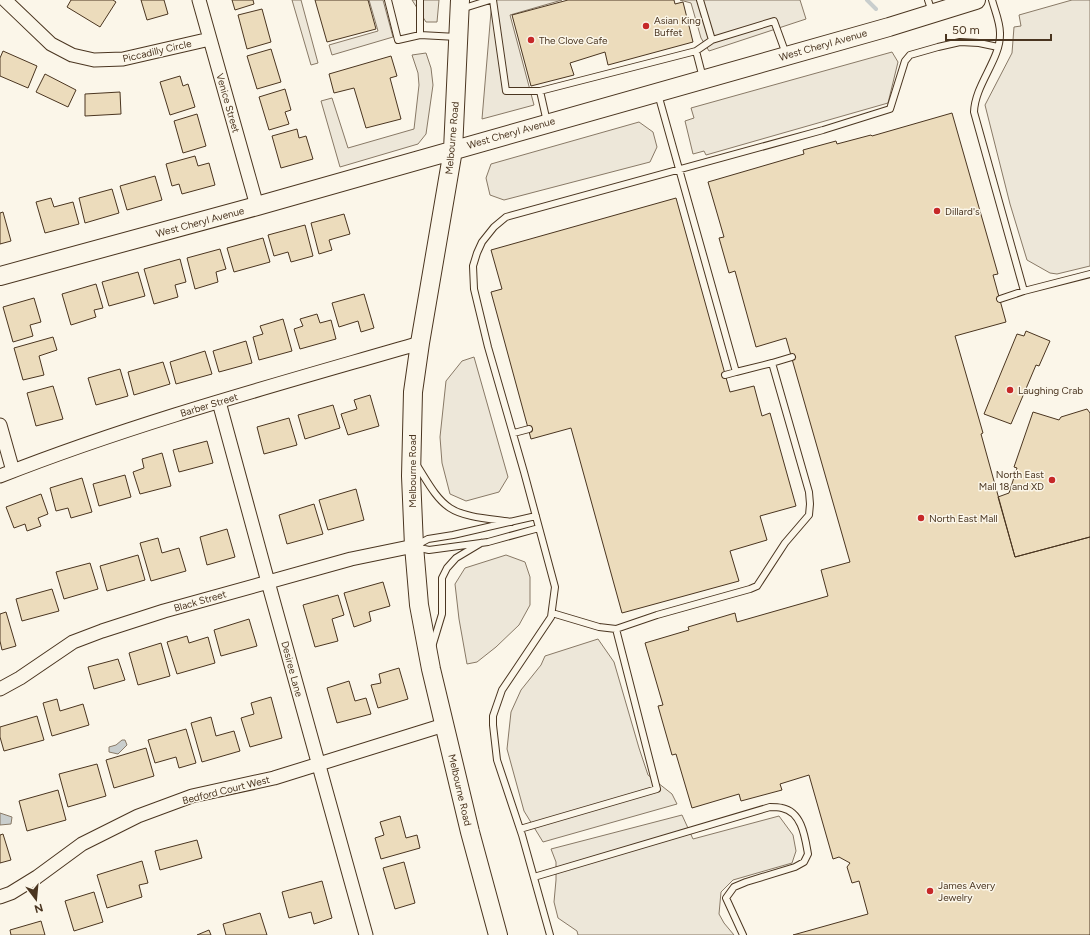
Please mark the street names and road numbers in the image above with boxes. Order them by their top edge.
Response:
street label: West Cheryl Avenue [777,26,869,64]
street label: Piccadilly Circle [121,37,193,65]
street label: Venice Street [213,72,243,134]
street label: Melbourne Road [442,101,462,175]
street label: West Cheryl Avenue [465,114,557,152]
street label: West Cheryl Avenue [154,204,246,240]
street label: Barber Street [179,390,240,420]
street label: Melbourne Road [406,434,419,508]
street label: Black Street [172,587,228,615]
street label: Desiree Lane [278,640,306,699]
street label: Melbourne Road [445,753,475,827]
street label: Bedford Court West [181,773,271,807]

